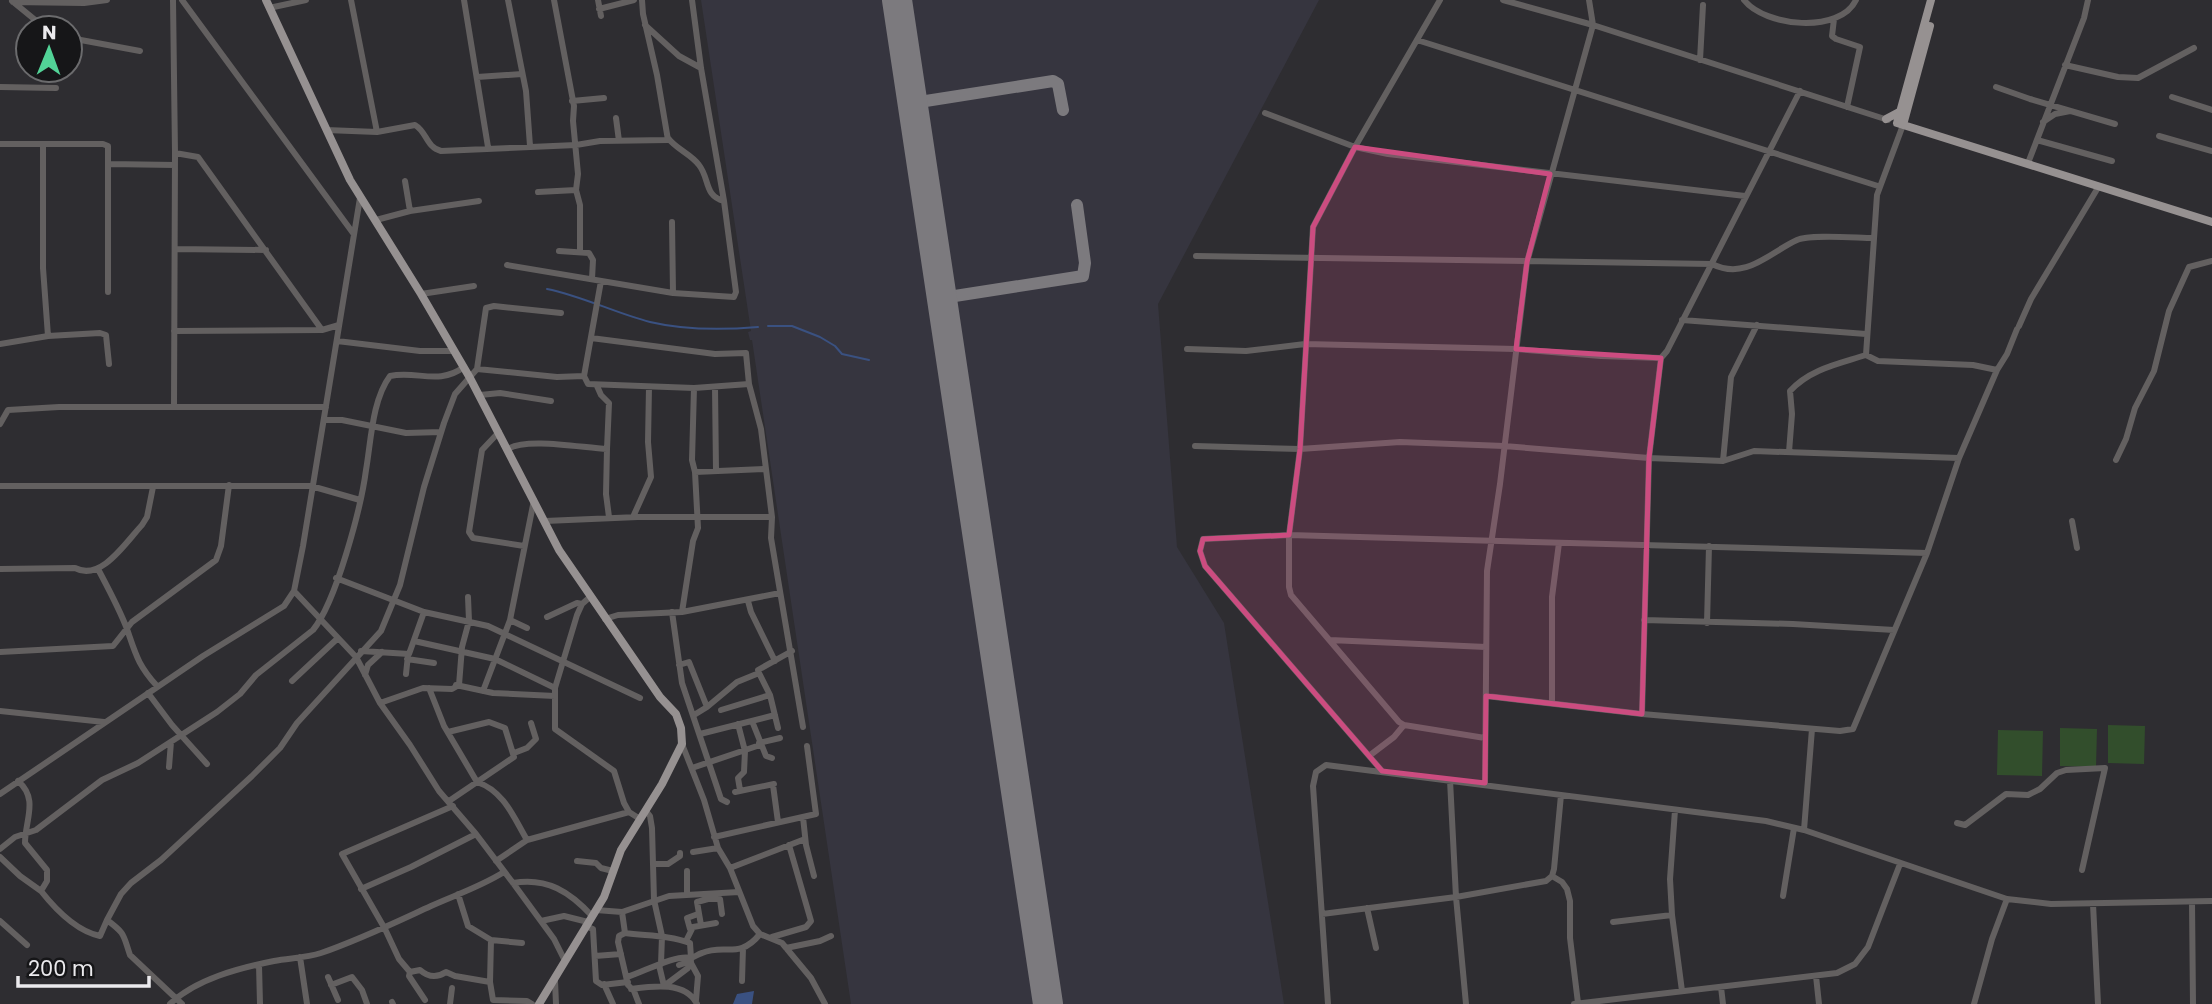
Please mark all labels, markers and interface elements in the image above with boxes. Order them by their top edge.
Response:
north arrow [14,14,84,84]
text: N [42,19,57,46]
scale bar [18,944,149,988]
text: 200 m [28,954,94,983]

